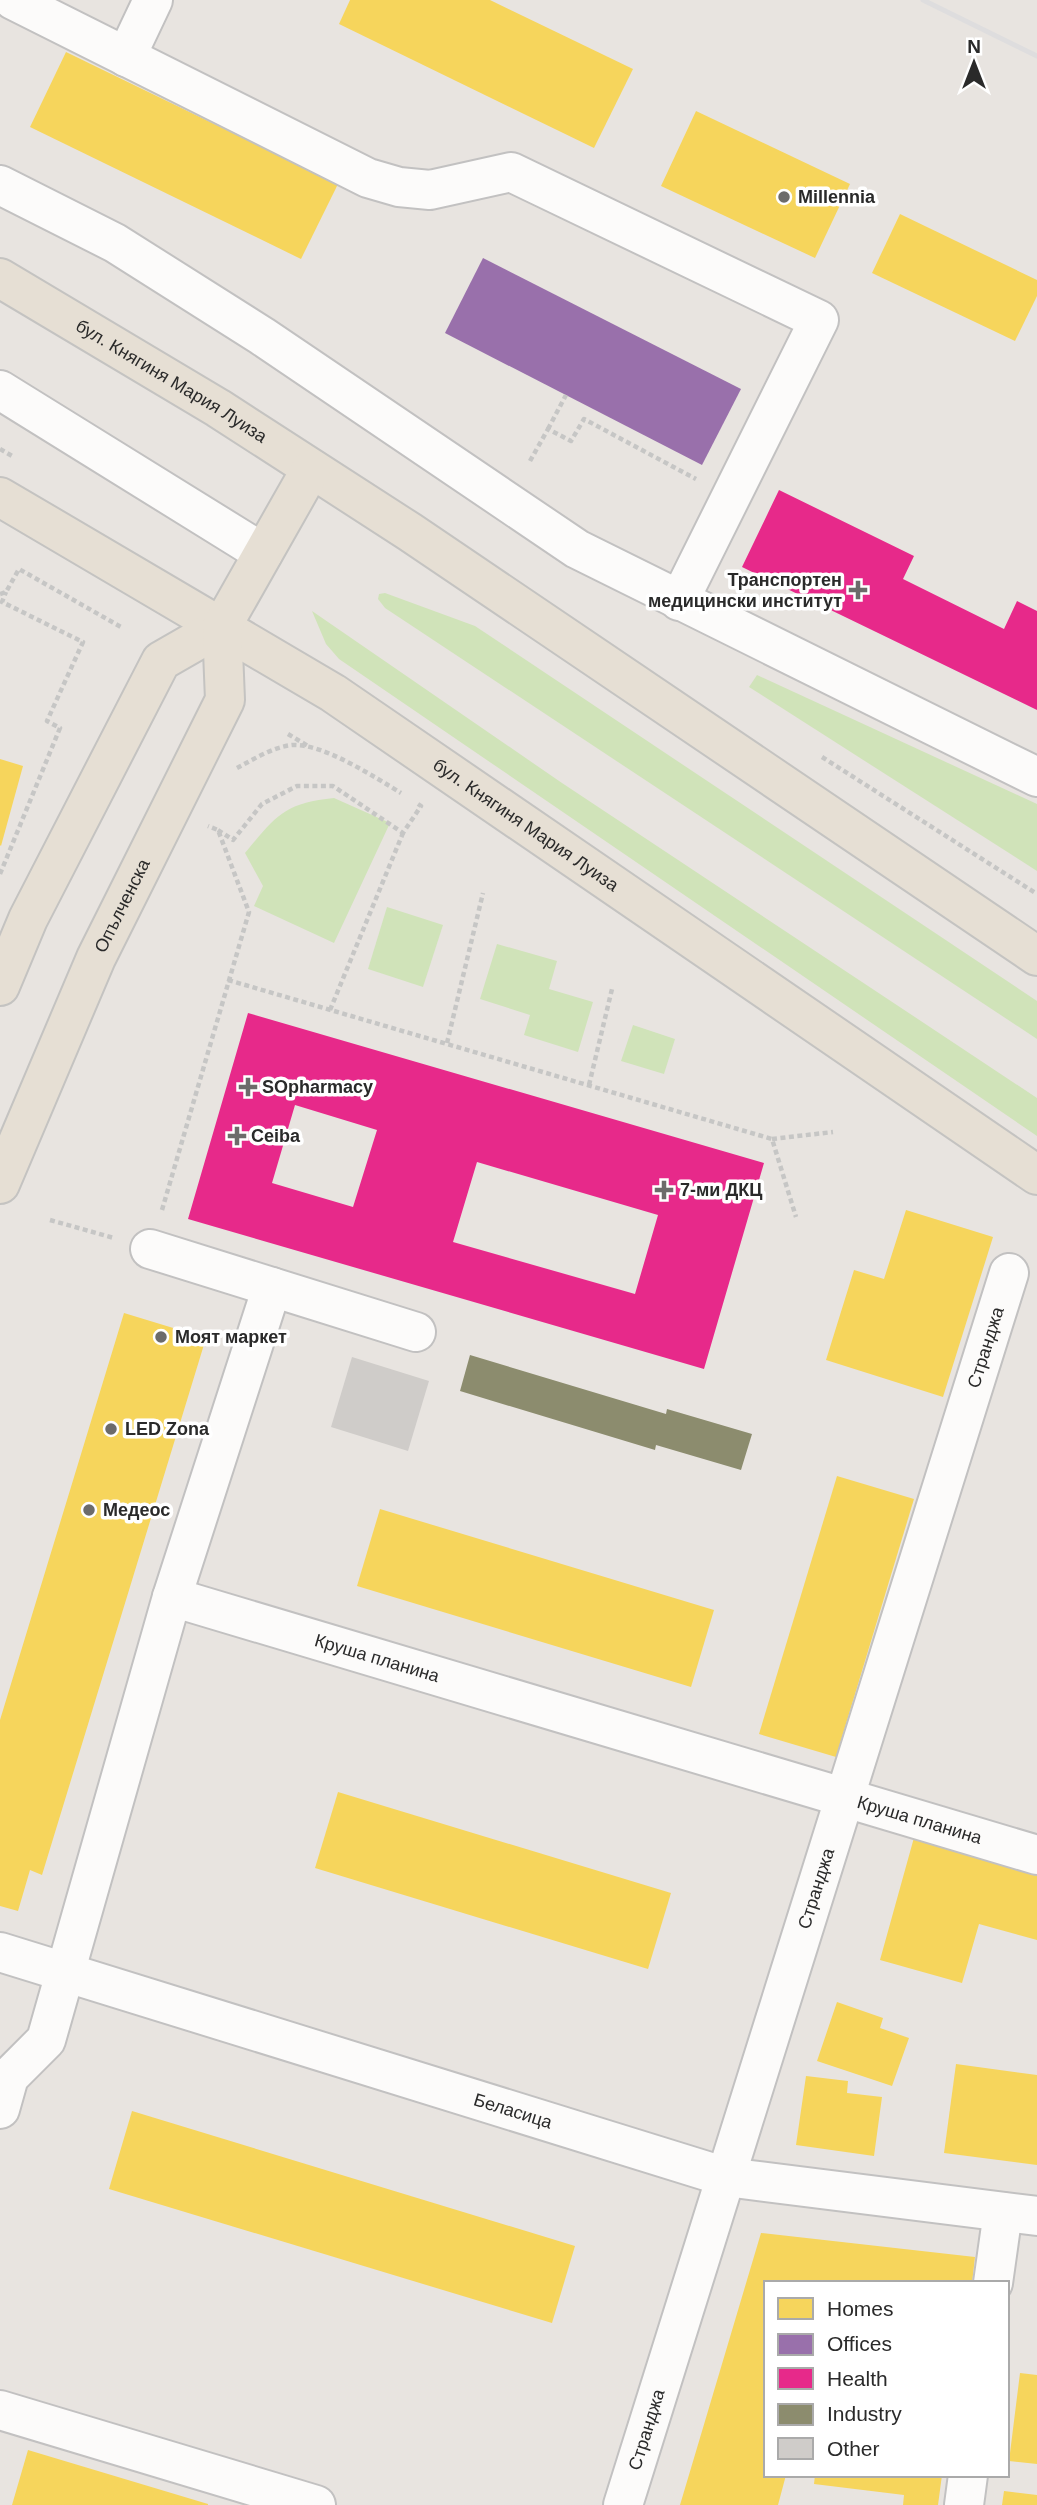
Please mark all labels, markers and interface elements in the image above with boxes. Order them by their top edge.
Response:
north arrow [939,28,1009,98]
text: N [967,36,981,57]
place label: Millennia [798,187,876,207]
marker: Millennia [776,189,792,205]
street label: бул. Княгиня Мария Луиза [72,315,271,447]
place label: Транспортен медицински институт [648,570,842,611]
marker: Транспортен медицински институт [848,580,868,600]
street label: бул. Княгиня Мария Луиза [429,755,623,896]
street label: Опълченска [90,855,154,956]
place label: SOpharmacy [262,1077,373,1097]
marker: SOpharmacy [240,1079,256,1095]
place label: Ceiba [251,1126,301,1146]
marker: Ceiba [229,1128,245,1144]
marker: 7-ми ДКЦ [654,1180,674,1200]
place label: 7-ми ДКЦ [680,1180,763,1200]
street label: Странджа [964,1304,1008,1390]
place label: Моят маркет [175,1327,287,1347]
marker: Моят маркет [153,1329,169,1345]
place label: LED Zona [125,1419,210,1439]
marker: LED Zona [103,1421,119,1437]
place label: Медеос [103,1500,170,1520]
marker: Медеос [81,1502,97,1518]
street label: Круша планина [312,1630,443,1686]
street label: Круша планина [855,1792,985,1848]
street label: Странджа [794,1845,839,1932]
street label: Беласица [471,2089,556,2133]
legend [764,2281,1009,2477]
text: Homes [827,2297,894,2320]
text: Offices [827,2332,892,2355]
text: Health [827,2367,888,2390]
street label: Странджа [625,2386,669,2473]
text: Industry [827,2402,902,2425]
text: Other [827,2437,880,2460]

